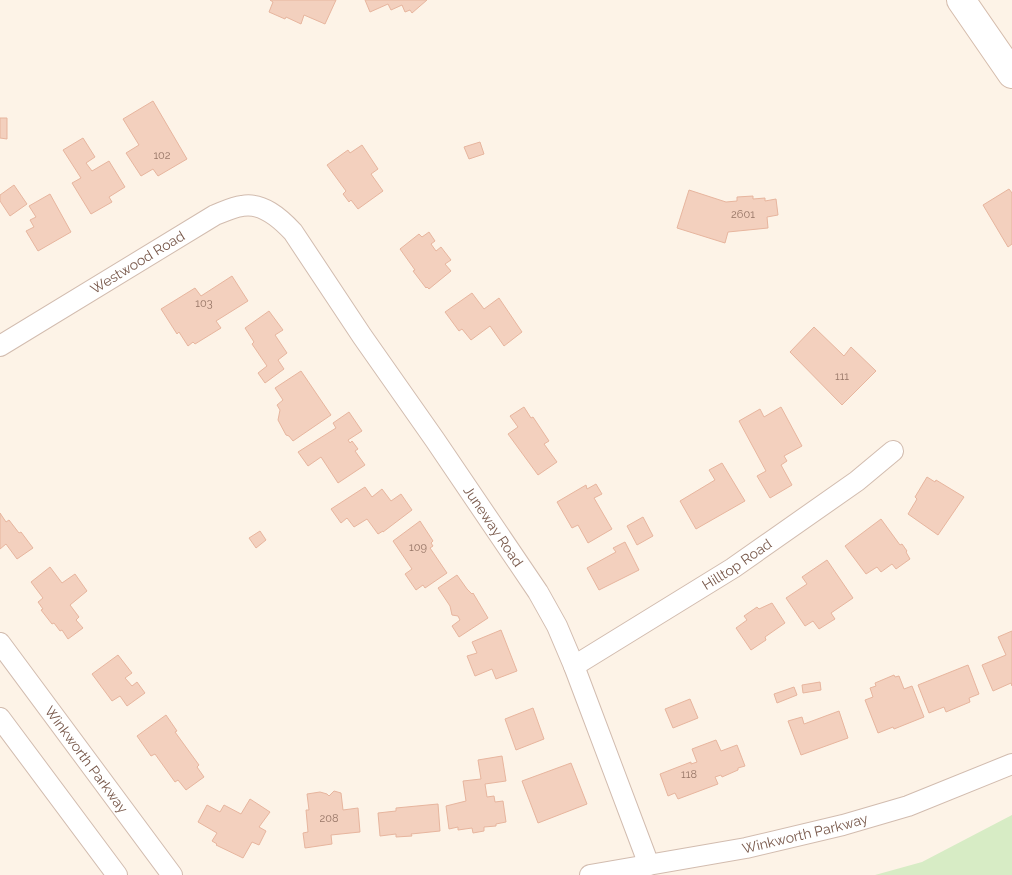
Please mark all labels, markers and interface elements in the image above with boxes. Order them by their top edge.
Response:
house number: 102 [153,149,171,162]
house number: 2601 [731,208,755,221]
street label: Westwood Road [88,228,187,297]
house number: 103 [195,297,213,310]
house number: 111 [835,370,849,383]
street label: Juneway Road [460,483,526,570]
street label: Hilltop Road [699,536,775,593]
house number: 109 [409,541,427,554]
street label: Winkworth Parkway [42,703,131,816]
house number: 118 [681,768,697,781]
street label: Winkworth Parkway [740,810,870,857]
house number: 208 [320,812,339,825]

